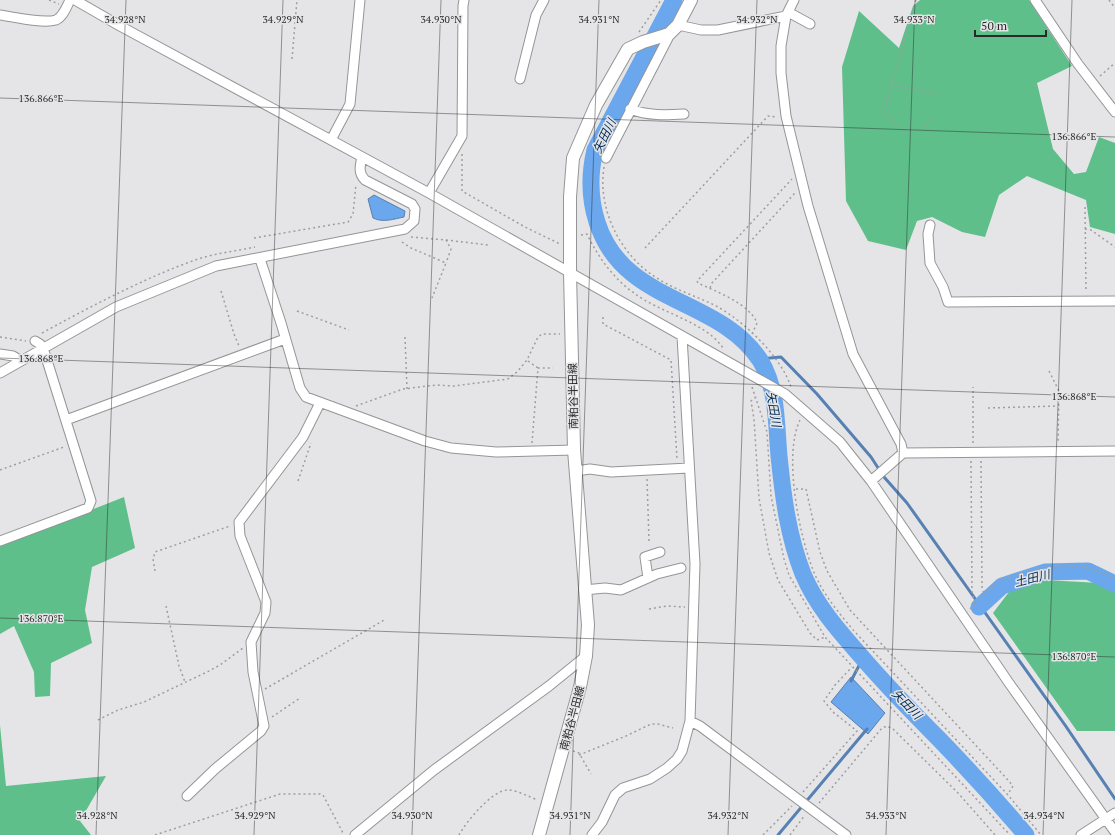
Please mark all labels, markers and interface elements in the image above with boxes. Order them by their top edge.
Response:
scale bar [975,12,1046,38]
text: 34.928°N [105,13,146,26]
text: 34.929°N [263,13,304,26]
text: 34.930°N [421,13,462,26]
text: 34.931°N [579,13,620,26]
text: 34.932°N [737,13,778,26]
text: 34.933°N [894,13,935,26]
text: 50 m [981,18,1008,33]
text: 136.866°E [19,92,64,105]
water label: 矢田川 [589,115,620,155]
text: 136.866°E [1052,130,1097,143]
text: 136.868°E [19,352,64,365]
street label: 南粕谷半田線 [565,363,581,429]
water label: 矢田川 [763,390,785,430]
text: 136.868°E [1052,390,1097,403]
water label: 土田川 [1013,566,1053,590]
text: 136.870°E [19,612,64,625]
text: 136.870°E [1052,650,1097,663]
street label: 南粕谷半田線 [557,684,587,752]
water label: 矢田川 [889,686,926,724]
text: 34.928°N [77,809,118,822]
text: 34.929°N [235,809,276,822]
text: 34.930°N [392,809,433,822]
text: 34.931°N [550,809,591,822]
text: 34.932°N [708,809,749,822]
text: 34.933°N [866,809,907,822]
text: 34.934°N [1024,809,1065,822]

